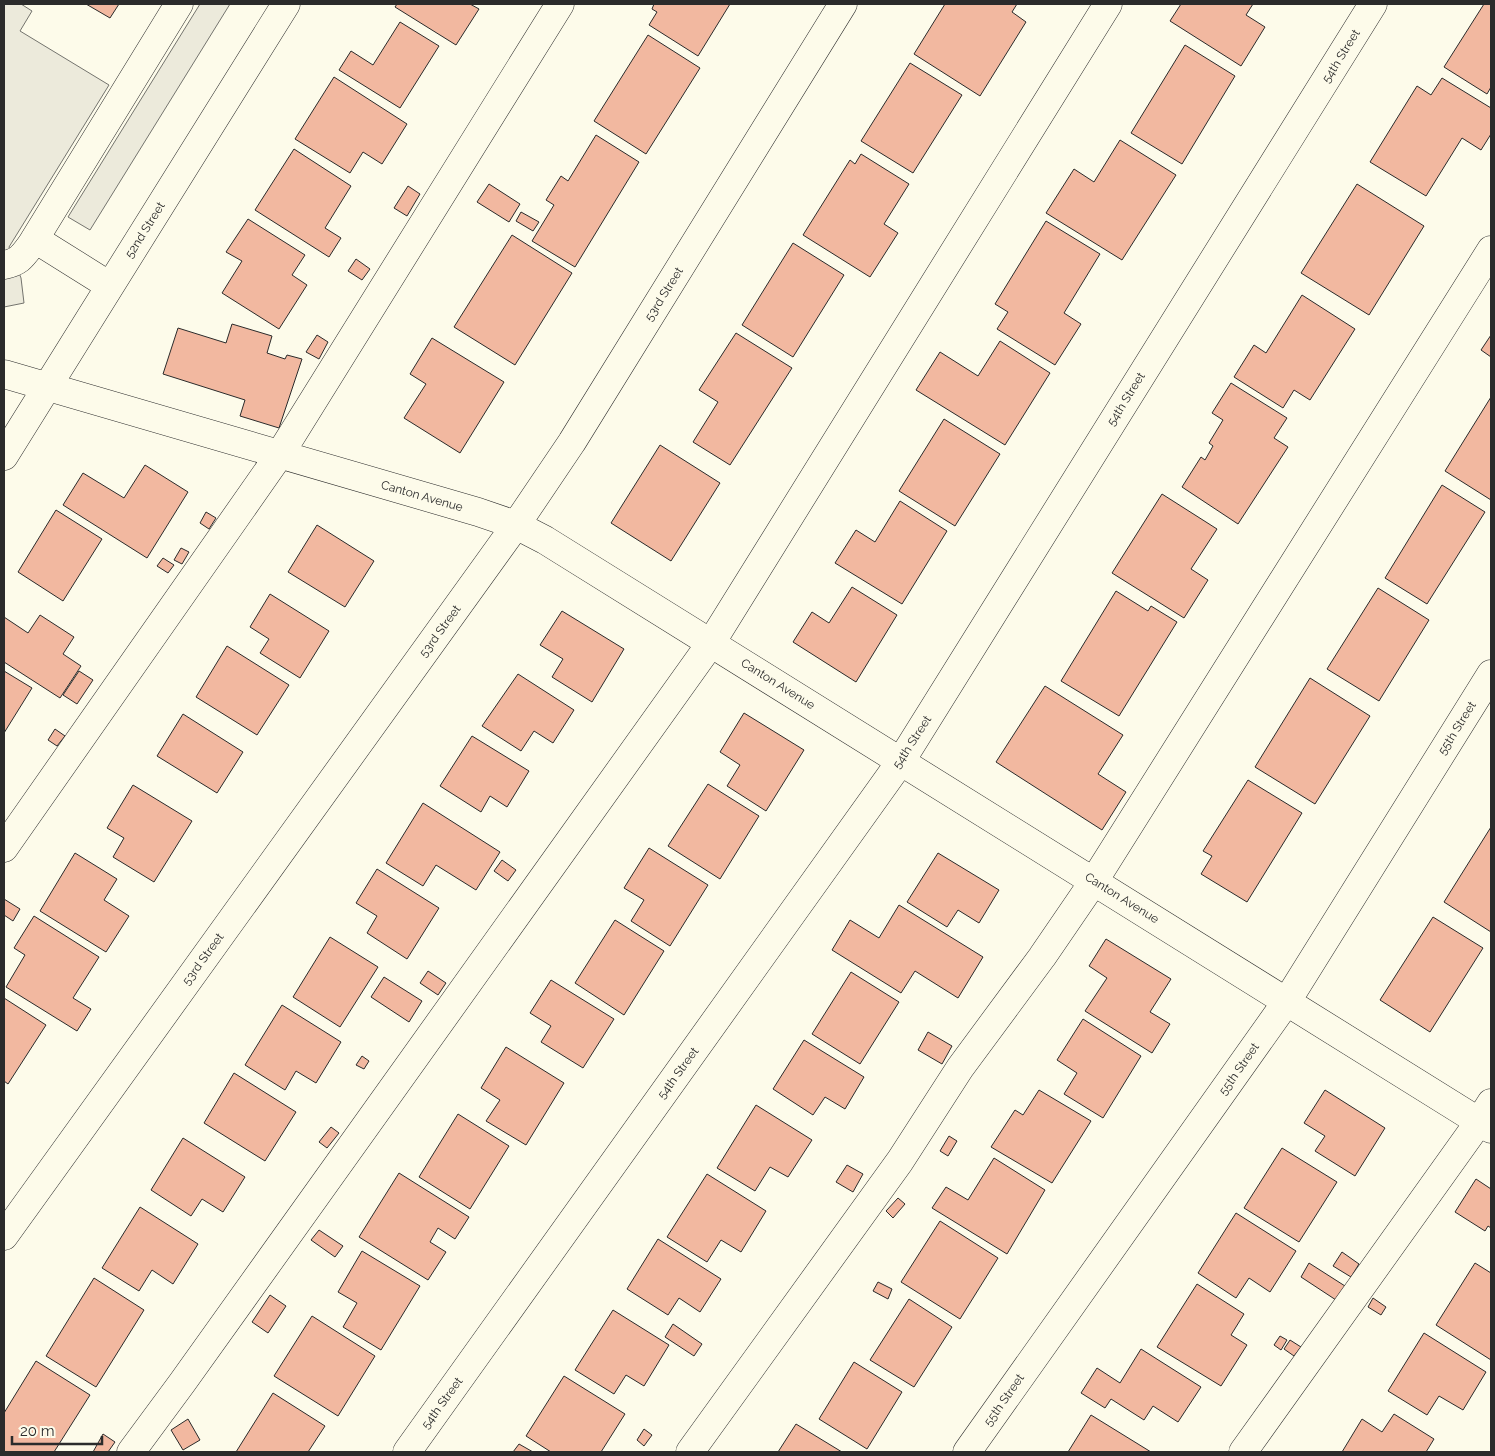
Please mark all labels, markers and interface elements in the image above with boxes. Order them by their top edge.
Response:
street label: 54th Street [1319,27,1363,85]
street label: 52nd Street [122,199,168,261]
street label: 53rd Street [642,265,686,323]
street label: 54th Street [1104,370,1148,428]
street label: Canton Avenue [379,478,465,514]
street label: 53rd Street [416,602,464,660]
street label: Canton Avenue [738,656,818,712]
street label: 55th Street [1435,699,1479,757]
street label: 54th Street [890,713,934,771]
street label: Canton Avenue [1082,870,1162,926]
street label: 53rd Street [179,930,227,988]
street label: 55th Street [1216,1040,1262,1098]
street label: 54th Street [655,1044,701,1102]
street label: 55th Street [981,1371,1027,1429]
street label: 54th Street [419,1374,465,1432]
scale bar [12,1414,102,1446]
text: 20 m [20,1422,55,1440]

